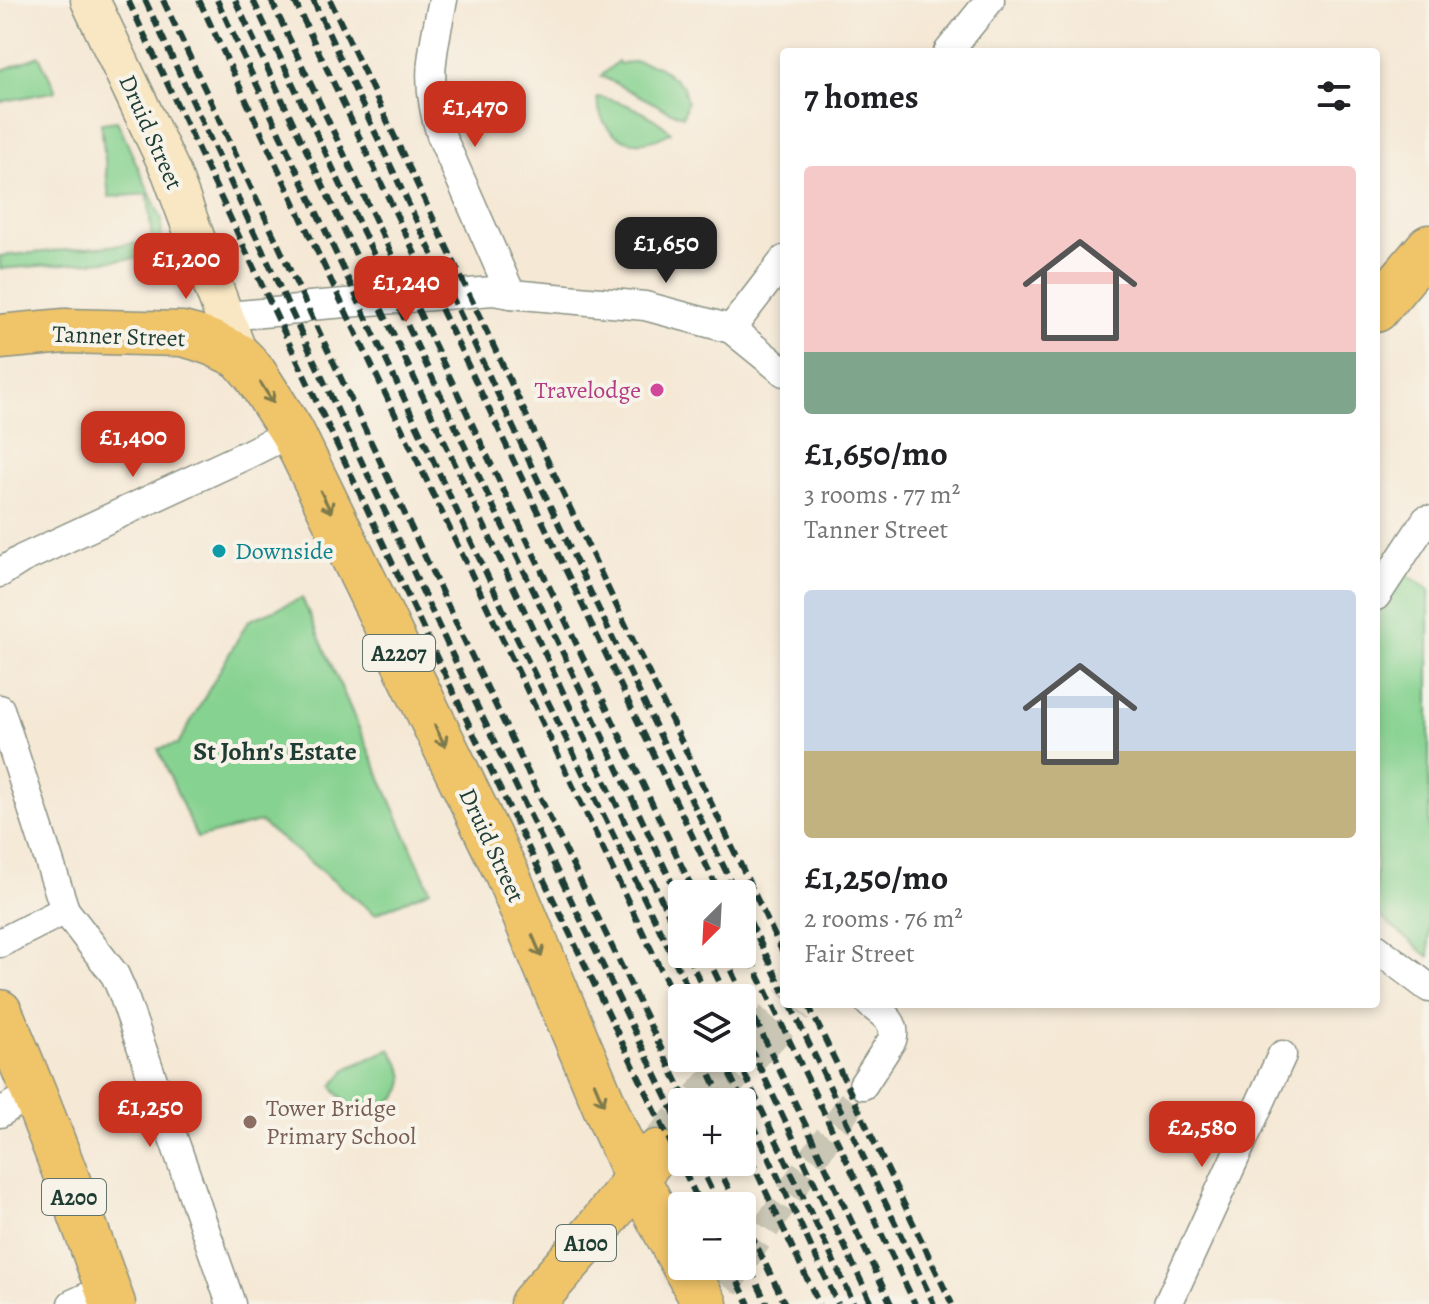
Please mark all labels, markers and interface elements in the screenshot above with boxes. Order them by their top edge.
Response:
street label: Druid Street [111,70,191,195]
text: 7 homes [804,73,919,120]
icon: filters [1312,74,1356,118]
pin: £1,470 [410,81,540,149]
text: £1,470 [442,89,508,124]
pin: £1,650 [601,217,731,285]
icon: home [1008,218,1152,362]
text: £1,650 [633,225,699,260]
pin: £1,200 [121,233,251,301]
text: £1,200 [152,241,220,276]
pin: £1,240 [341,256,471,324]
text: £1,240 [372,264,440,299]
street label: Tanner Street [52,318,186,354]
place label: Travelodge [534,374,641,406]
one-way arrow [259,381,276,403]
marker: Travelodge [648,381,666,399]
pin: £1,400 [68,411,198,479]
text: £1,400 [99,419,167,454]
text: £1,650/mo [804,430,948,477]
text: 3 rooms · 77 m² [804,477,960,512]
one-way arrow [319,489,334,513]
text: Tanner Street [804,512,948,547]
place label: Downside [235,535,334,567]
marker: Downside [210,542,228,560]
road number: A2207 [363,635,435,671]
icon: home [1008,642,1152,786]
one-way arrow [432,723,448,747]
district label: St John's Estate [193,734,357,769]
street label: Druid Street [452,783,532,907]
text: £1,250/mo [804,854,948,901]
north arrow [668,880,756,968]
map controls [668,880,756,1280]
text: 2 rooms · 76 m² [804,901,963,936]
one-way arrow [531,933,546,958]
text: Fair Street [804,936,915,971]
button: layers [668,984,756,1072]
pin: £1,250 [85,1081,215,1149]
one-way arrow [593,1081,608,1105]
button: + [668,1088,756,1176]
text: £1,250 [117,1089,183,1124]
place label: Tower Bridge Primary School [266,1092,416,1152]
pin: £2,580 [1137,1101,1267,1169]
text: £2,580 [1167,1109,1237,1144]
marker: Tower Bridge Primary School [241,1113,259,1131]
road number: A200 [42,1179,106,1215]
button: − [668,1192,756,1280]
road number: A100 [556,1225,616,1261]

